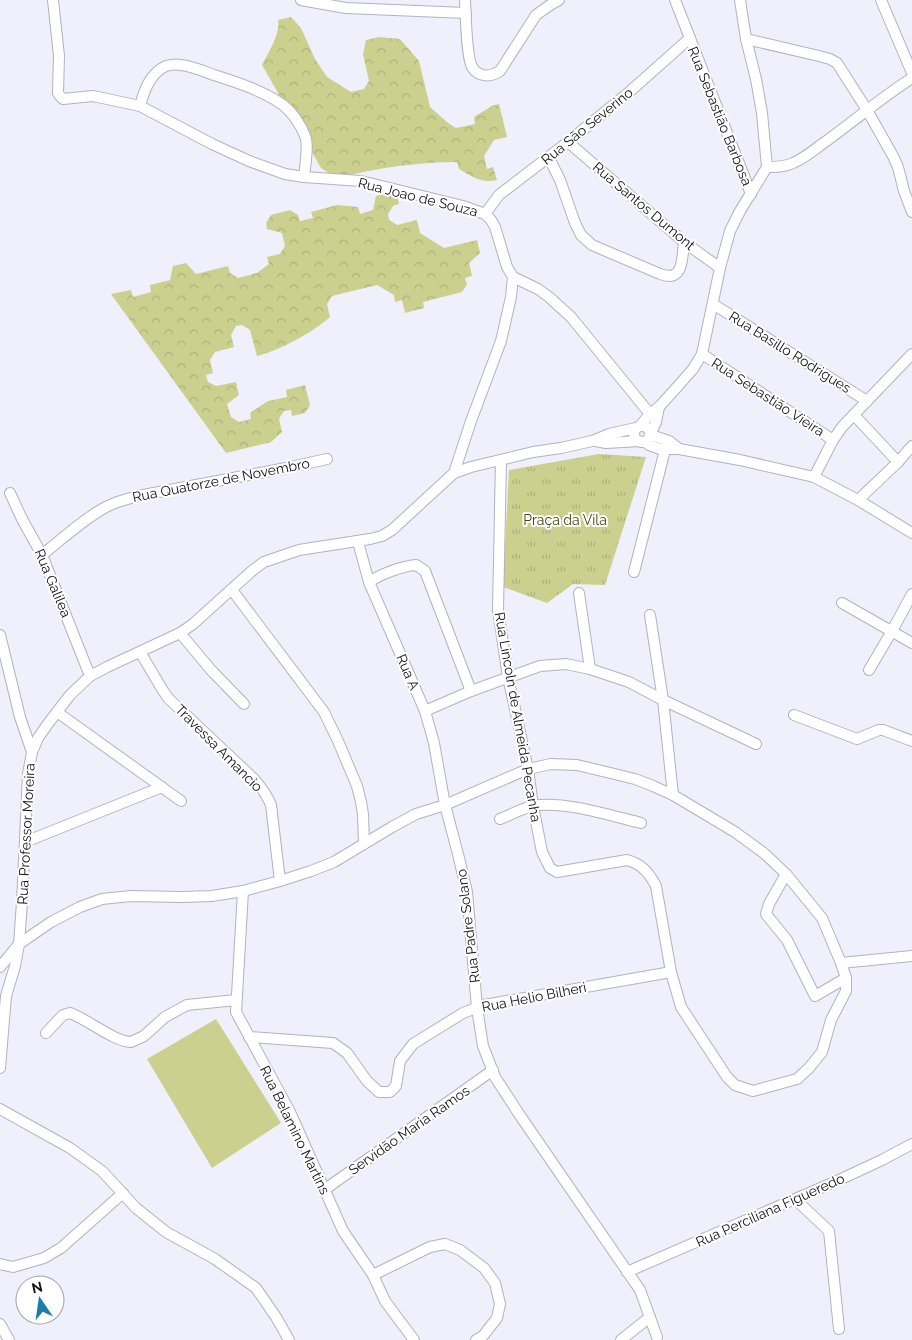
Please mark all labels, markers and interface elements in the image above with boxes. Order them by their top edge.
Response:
street label: Rua Sebastião Barbosa [685,44,755,188]
street label: Rua São Severino [538,84,636,168]
street label: Rua Santos Dumont [590,159,699,254]
street label: Rua Joao de Souza [356,174,480,220]
street label: Rua Basillo Rodrigues [726,308,854,396]
street label: Rua Sebastião Vieira [709,354,827,440]
street label: Rua Quatorze de Novembro [131,455,311,505]
park label: Praça da Vila [523,512,607,528]
street label: Rua Galilea [31,546,75,620]
street label: Rua Lincoln de Almeida Pecanha [492,611,544,823]
street label: Rua A [393,652,423,693]
street label: Travessa Amancio [172,701,266,795]
street label: Rua Professor Moreira [14,763,38,905]
street label: Rua Padre Solano [453,868,483,984]
street label: Rua Helio Bilheri [480,979,588,1015]
street label: Rua Belamino Martins [257,1063,333,1197]
street label: Servidão Maria Ramos [345,1082,473,1178]
street label: Rua Perciliana Figueredo [693,1170,847,1250]
north arrow [15,1275,65,1325]
text: N [30,1278,44,1296]

